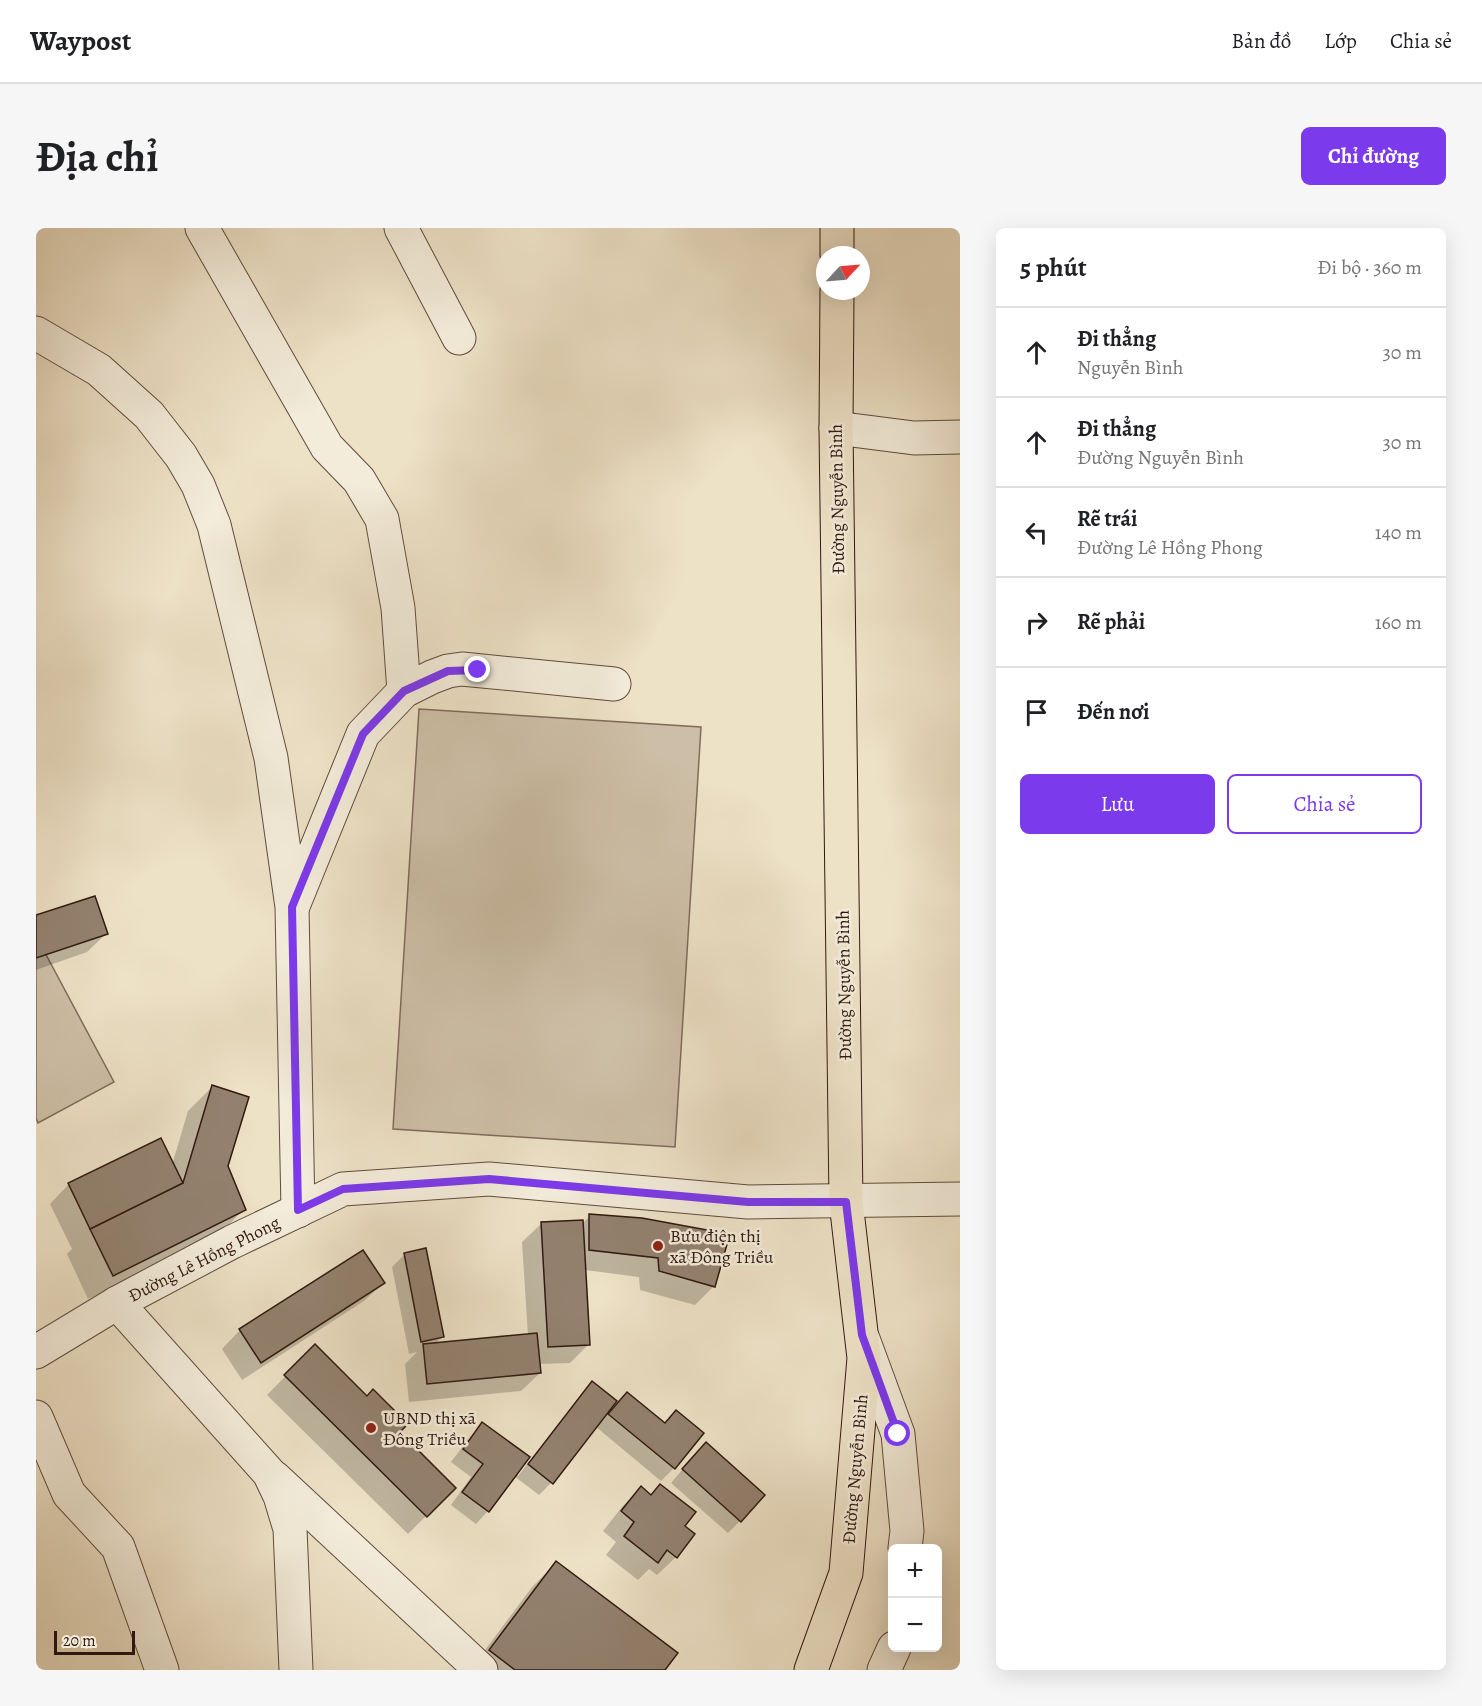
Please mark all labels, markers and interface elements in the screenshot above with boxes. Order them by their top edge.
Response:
text: Waypost [30,22,131,60]
text: Bản đồ [1232,27,1291,55]
text: Lớp [1324,27,1357,55]
text: Chia sẻ [1390,27,1452,55]
button: Chỉ đường [1301,127,1446,185]
text: Địa chỉ [36,128,158,185]
north arrow [816,246,870,300]
text: 5 phút [1020,250,1087,285]
text: Đi bộ · 360 m [1317,254,1422,281]
text: Đi thẳng [1077,324,1156,354]
icon: ahead [1020,336,1053,369]
text: 30 m [1382,339,1422,366]
text: Nguyễn Bình [1077,354,1183,381]
text: Đi thẳng [1077,414,1156,444]
street label: Đường Nguyễn Bình [824,423,850,574]
icon: ahead [1020,426,1053,459]
text: 30 m [1382,429,1422,456]
text: Đường Nguyễn Bình [1077,444,1244,471]
text: Rẽ trái [1077,504,1138,534]
icon: left [1020,516,1053,549]
text: 140 m [1375,519,1422,546]
text: Đường Lê Hồng Phong [1077,534,1263,561]
icon: right [1020,606,1053,639]
text: Rẽ phải [1077,607,1145,637]
text: 160 m [1375,609,1422,636]
route end [464,656,490,682]
icon: arrive [1020,696,1053,729]
text: Đến nơi [1077,697,1149,727]
button: Lưu [1020,774,1215,834]
button: Chia sẻ [1227,774,1422,834]
street label: Đường Nguyễn Bình [831,909,857,1060]
street label: Đường Lê Hồng Phong [124,1210,284,1308]
place label: Bưu điện thị xã Đông Triều [670,1224,774,1269]
marker: Bưu điện thị xã Đông Triều [651,1239,665,1253]
street label: Đường Nguyễn Bình [836,1393,874,1545]
place label: UBND thị xã Đông Triều [383,1406,477,1451]
route start [884,1420,910,1446]
marker: UBND thị xã Đông Triều [364,1421,378,1435]
map controls [888,1544,942,1652]
button: + [888,1544,942,1598]
button: − [888,1598,942,1652]
scale bar [54,1628,135,1656]
text: 20 m [63,1630,96,1652]

